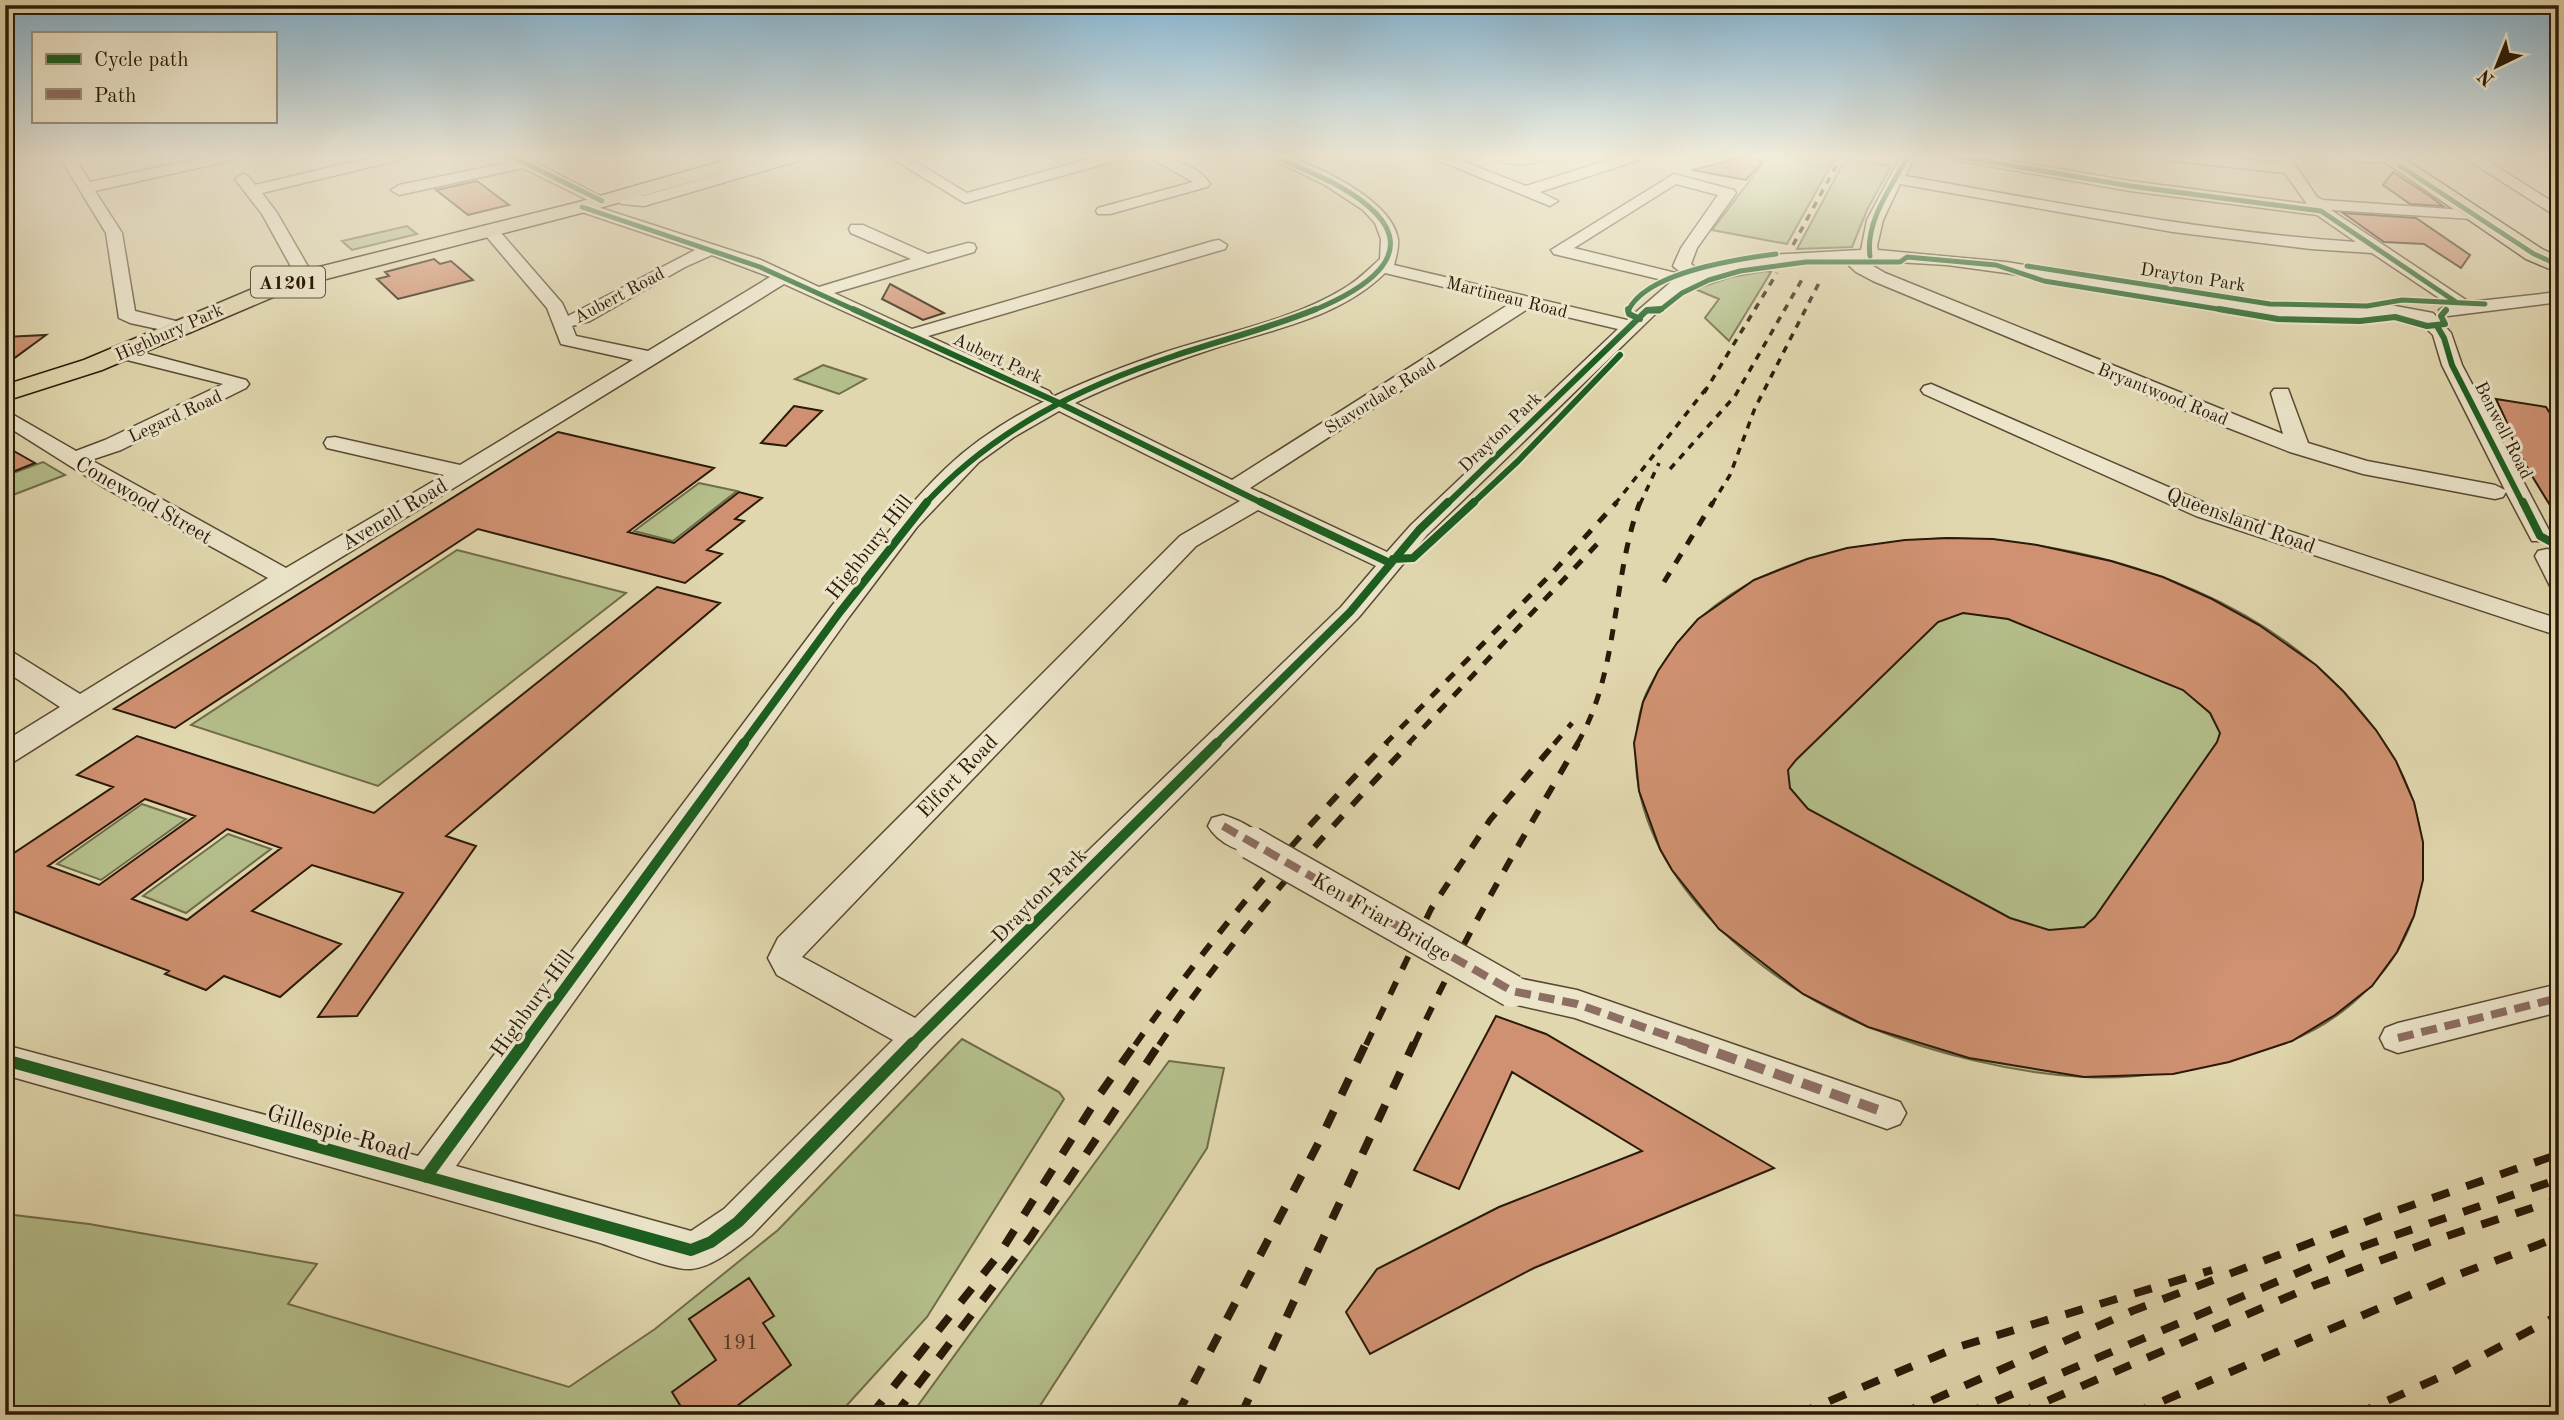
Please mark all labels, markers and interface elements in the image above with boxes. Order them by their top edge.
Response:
legend [32,32,276,122]
north arrow [2462,32,2532,102]
text: Cycle path [94,50,189,71]
text: N [2475,64,2499,89]
text: Path [94,86,137,107]
street label: Drayton Park [2139,261,2247,295]
street label: Aubert Road [571,265,668,327]
road number: A1201 [251,266,325,298]
street label: Martineau Road [1444,274,1569,322]
street label: Highbury Park [113,301,226,365]
street label: Aubert Park [950,330,1045,387]
street label: Stavordale Road [1322,355,1439,438]
street label: Bryantwood Road [2095,361,2231,429]
street label: Benwell Road [2471,379,2535,482]
street label: Legard Road [126,387,225,446]
street label: Drayton Park [1456,389,1545,476]
street label: Conewood Street [71,454,215,549]
street label: Avenell Road [338,475,451,555]
street label: Queensland Road [2163,485,2318,558]
street label: Highbury Hill [823,492,917,604]
street label: Elfort Road [914,732,1003,823]
street label: Drayton Park [989,845,1092,947]
street label: Ken Friar Bridge [1308,870,1454,967]
street label: Highbury Hill [488,946,579,1061]
street label: Gillespie Road [264,1102,413,1166]
house number: 191 [722,1333,758,1354]

